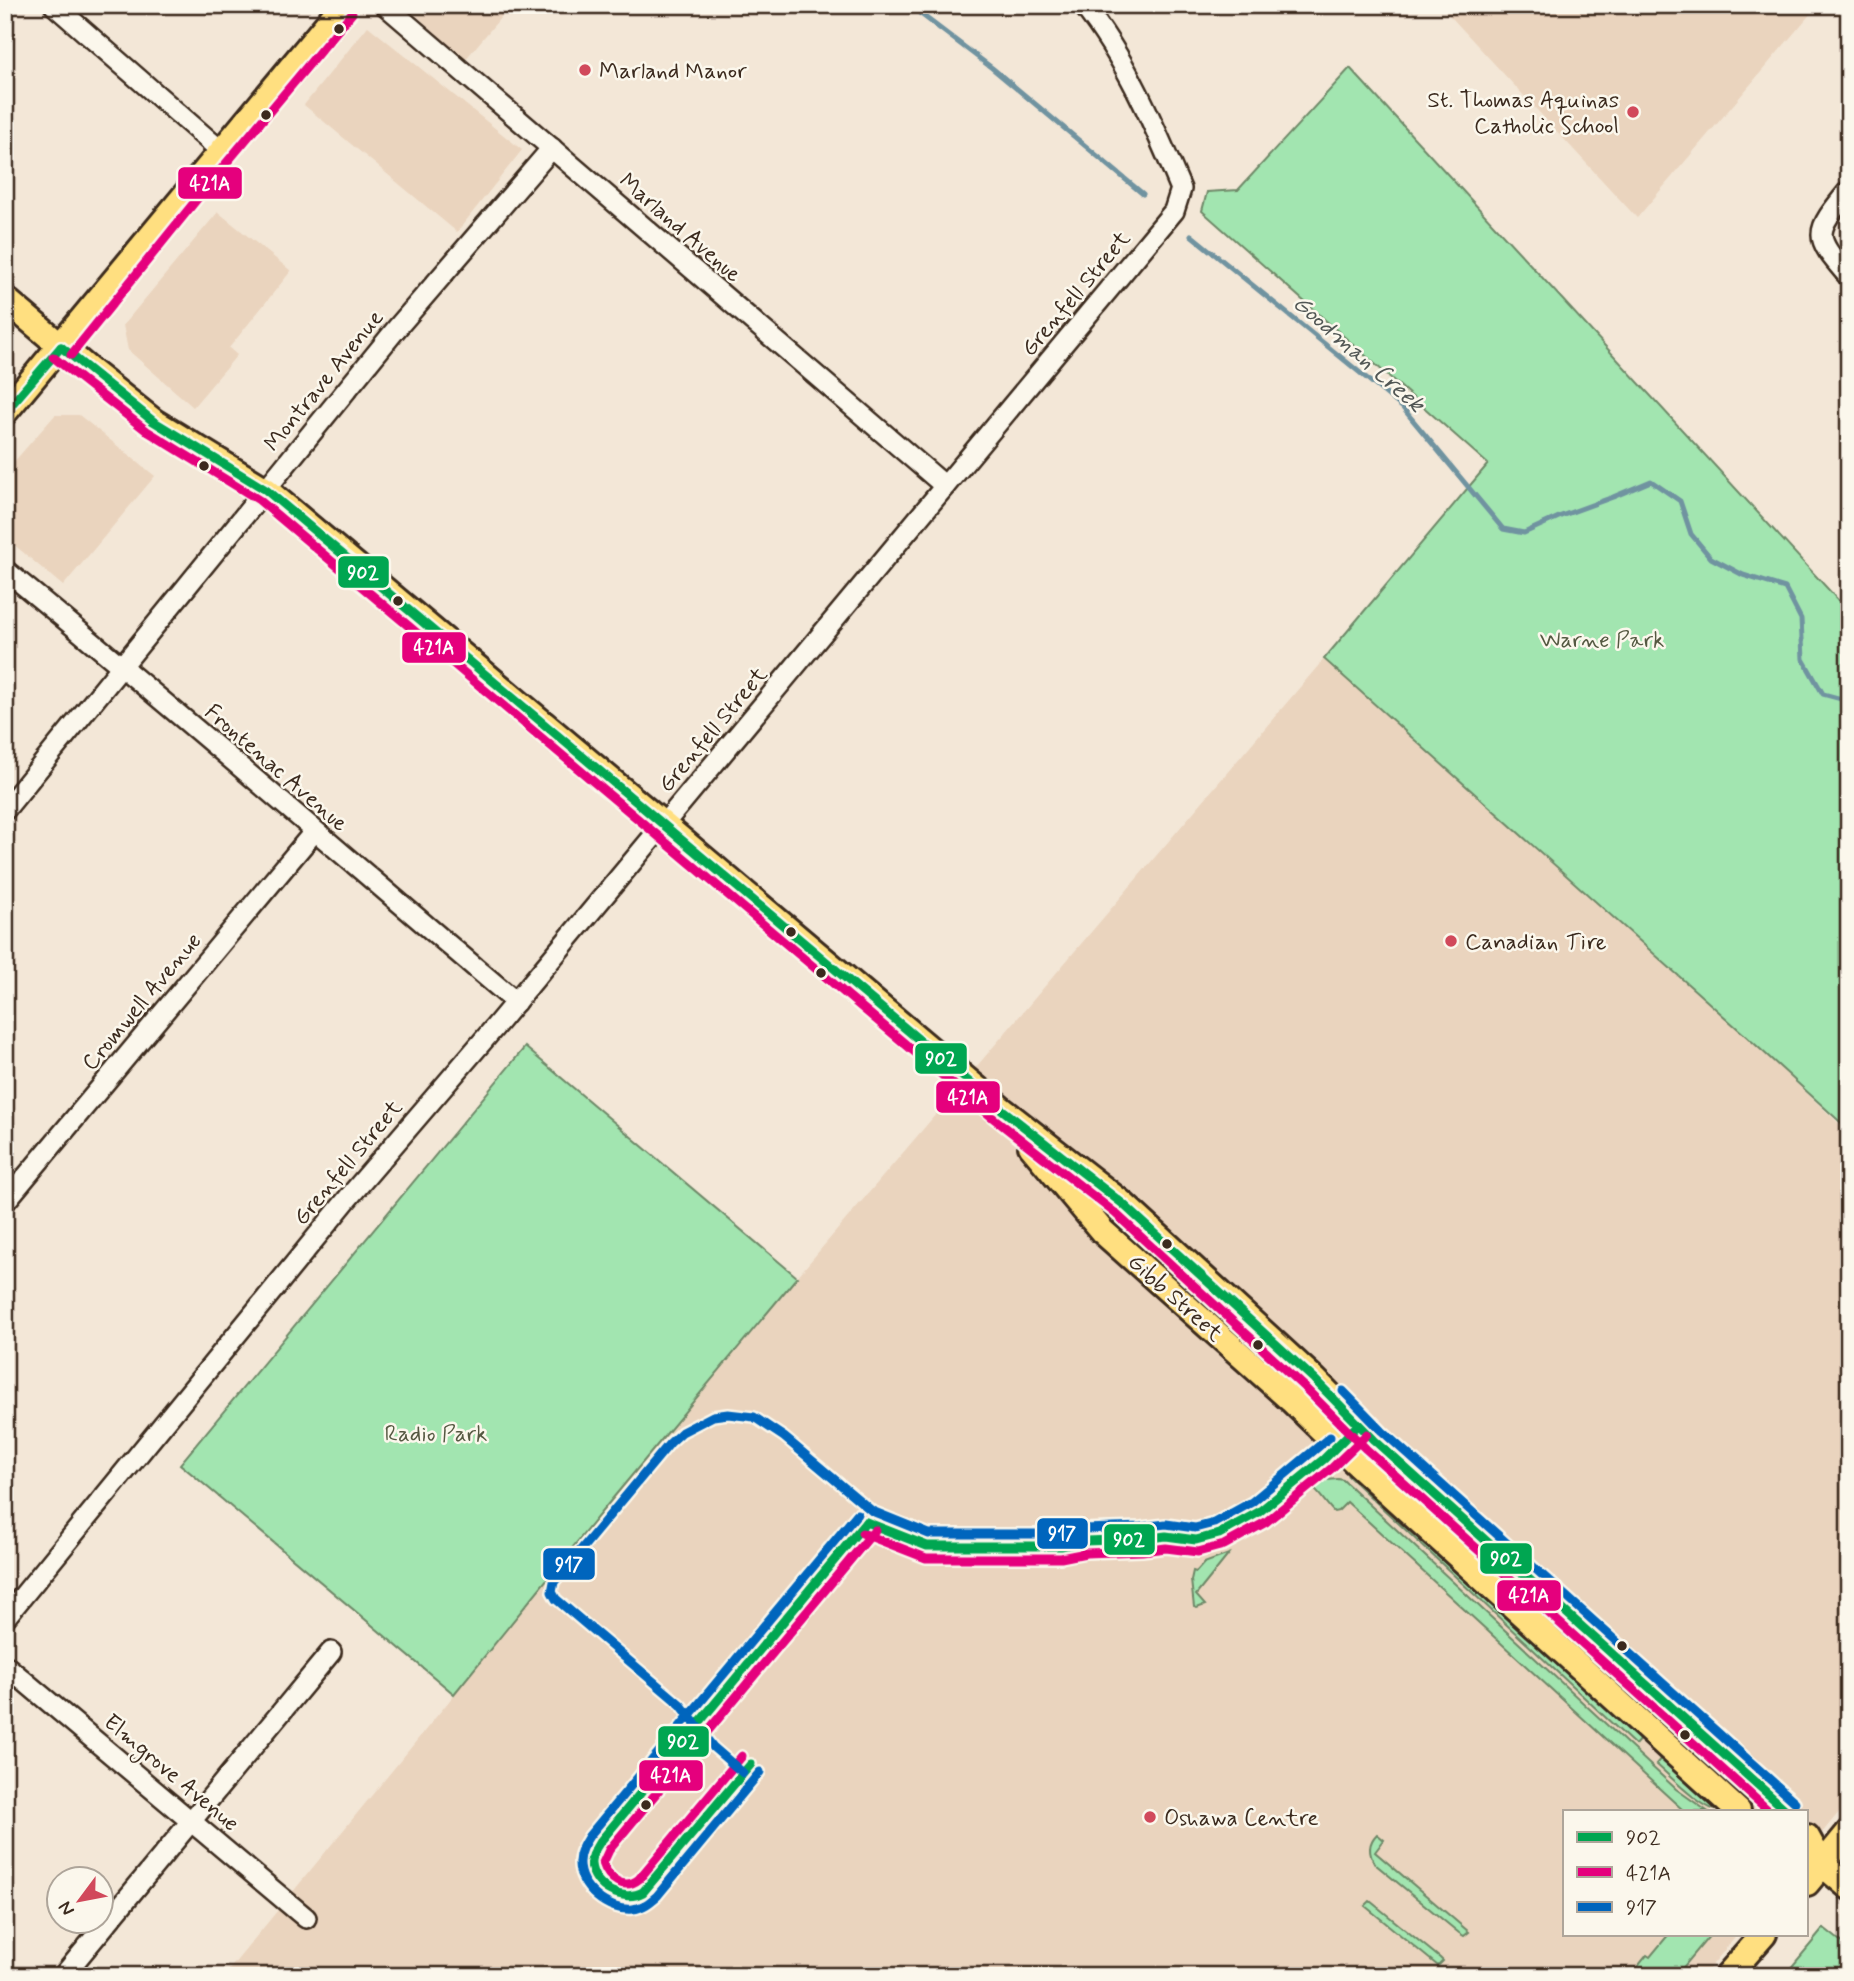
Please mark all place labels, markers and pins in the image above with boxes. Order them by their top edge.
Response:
unlabelled marker [332,22,346,36]
place label: Marland Manor [599,57,747,87]
marker: Marland Manor [577,62,593,78]
place label: St. Thomas Aquinas Catholic School [1427,86,1619,142]
marker: St. Thomas Aquinas Catholic School [1625,104,1641,120]
unlabelled marker [259,108,273,122]
unlabelled marker [197,459,211,473]
unlabelled marker [391,594,405,608]
unlabelled marker [784,925,798,939]
place label: Canadian Tire [1465,928,1607,958]
marker: Canadian Tire [1443,933,1459,949]
unlabelled marker [814,966,828,980]
unlabelled marker [1160,1237,1174,1251]
unlabelled marker [1251,1338,1265,1352]
unlabelled marker [1615,1639,1629,1653]
unlabelled marker [1678,1728,1692,1742]
unlabelled marker [639,1798,653,1812]
place label: Oshawa Centre [1164,1804,1318,1834]
marker: Oshawa Centre [1142,1809,1158,1825]

